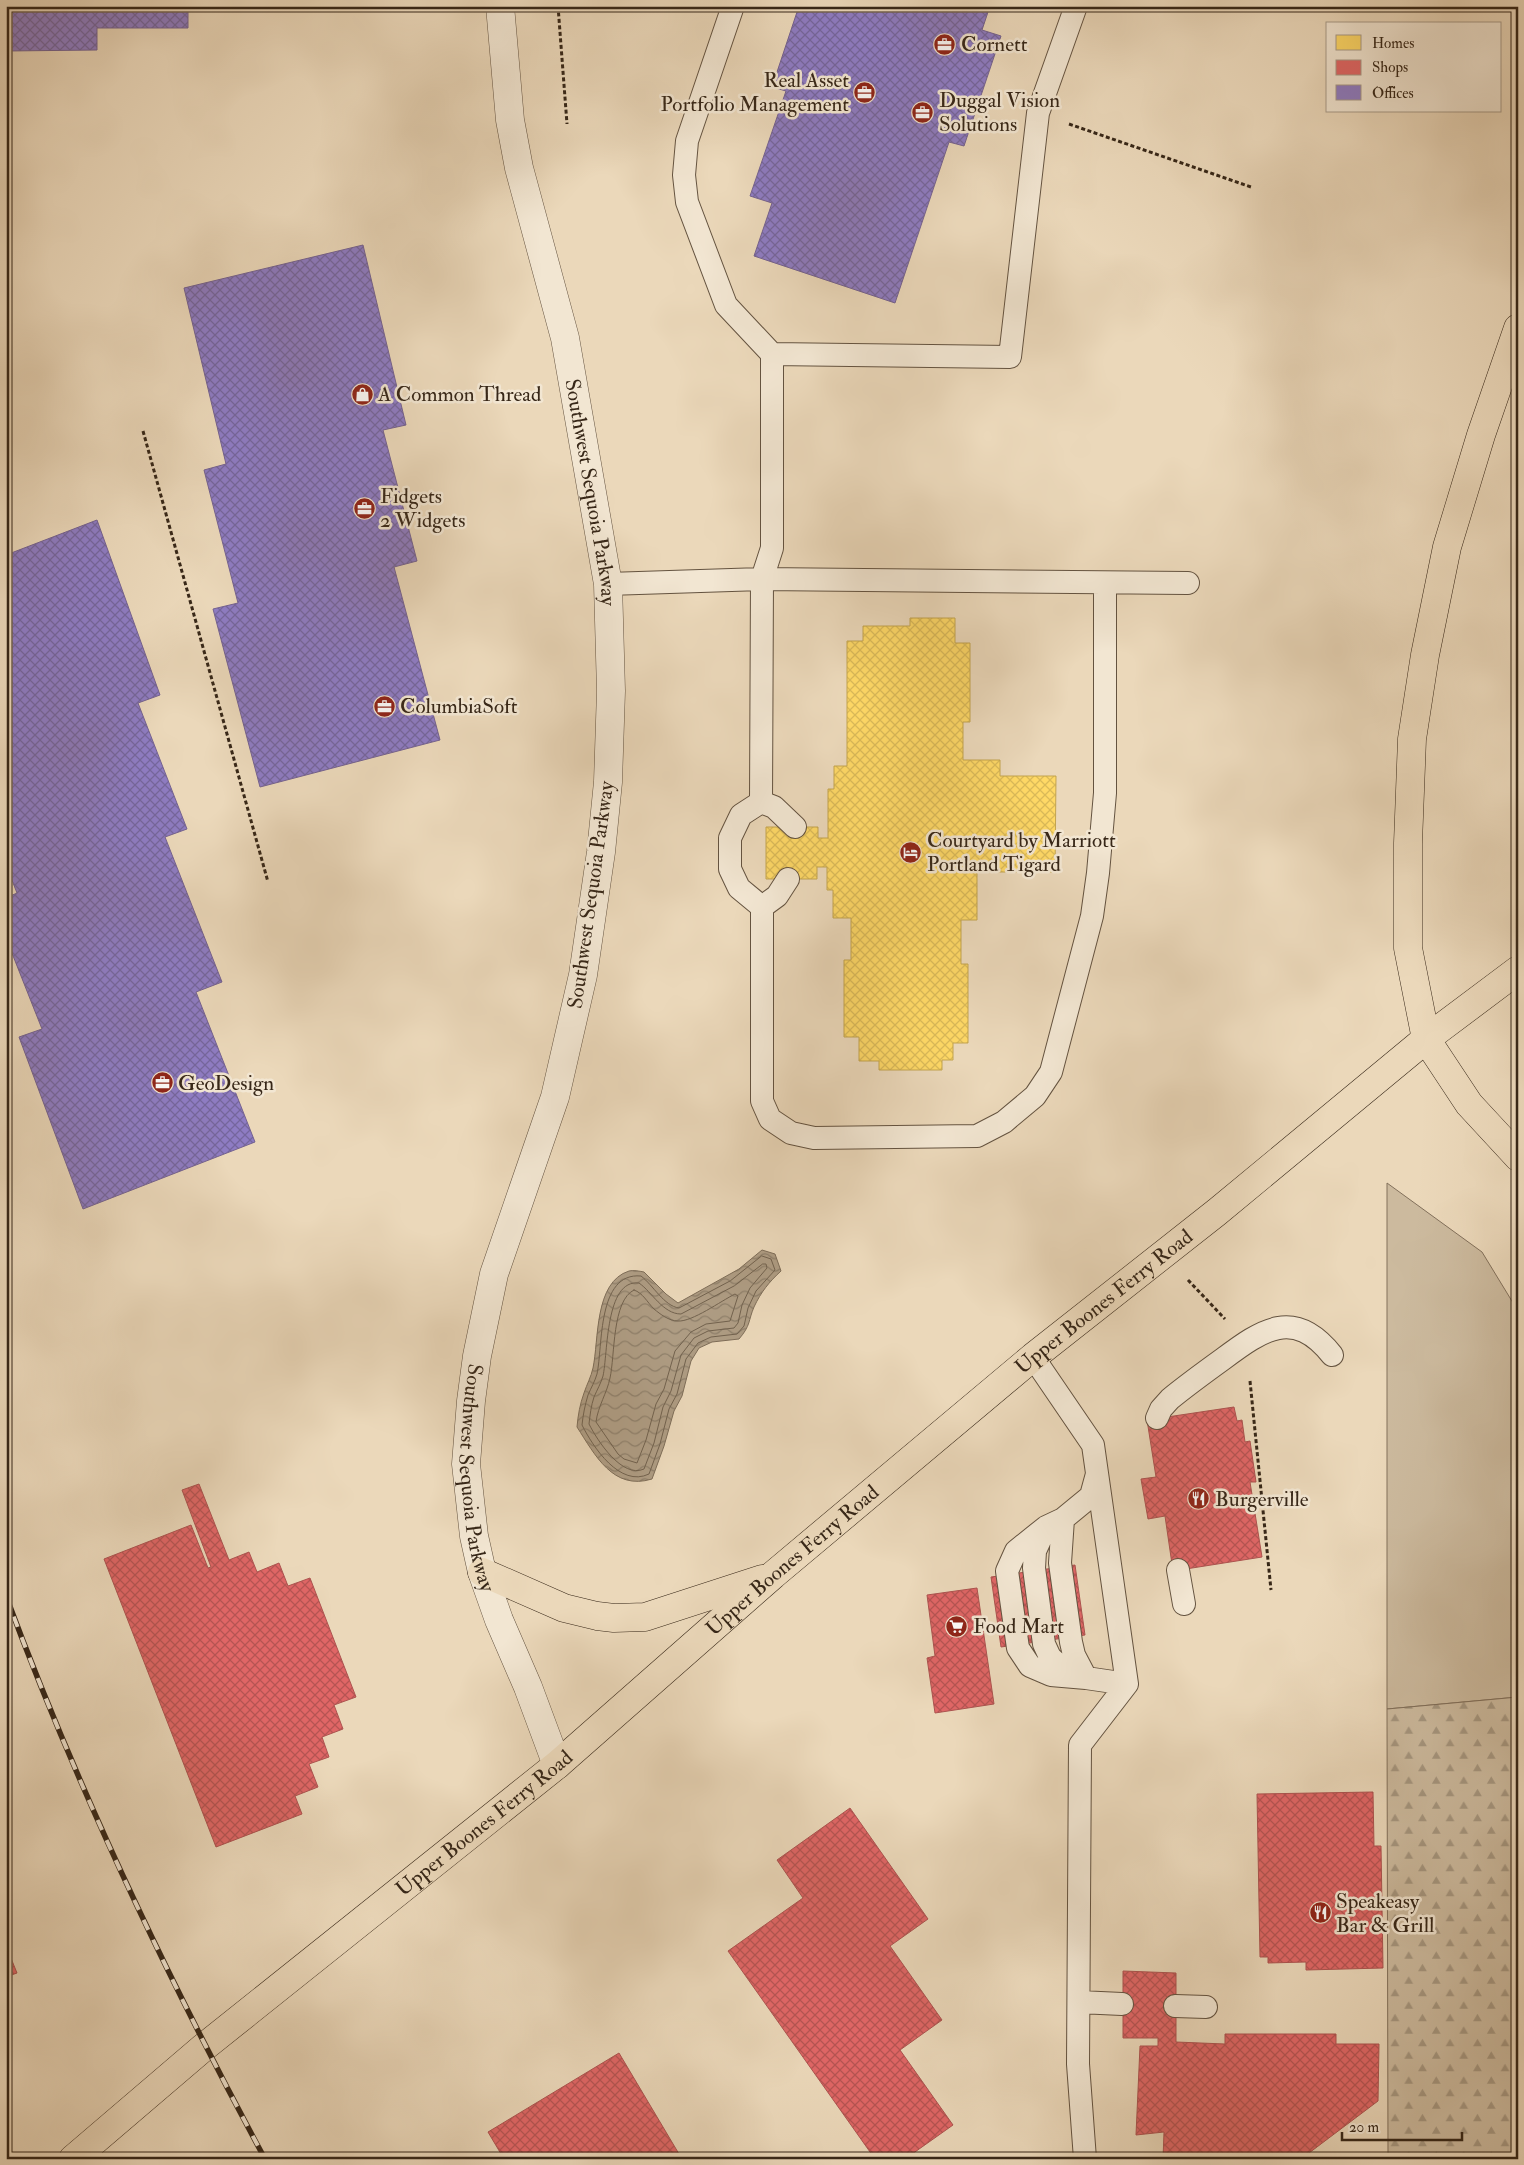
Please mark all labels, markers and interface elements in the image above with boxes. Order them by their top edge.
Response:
legend [1326,22,1502,112]
place label: Cornett [961,31,1028,58]
office icon: Cornett [933,32,957,56]
text: Homes [1372,34,1414,53]
text: Shops [1372,58,1408,78]
place label: Real Asset Portfolio Management [661,67,849,118]
office icon: Real Asset Portfolio Management [853,80,877,104]
text: Offices [1372,84,1414,103]
place label: Duggal Vision Solutions [939,87,1060,138]
office icon: Duggal Vision Solutions [911,100,935,124]
street label: Southwest Sequoia Parkway [559,377,622,607]
place label: A Common Thread [377,381,542,408]
shop icon: A Common Thread [350,382,374,406]
place label: Fidgets 2 Widgets [380,483,465,534]
office icon: Fidgets 2 Widgets [352,496,376,520]
place label: ColumbiaSoft [400,693,518,720]
office icon: ColumbiaSoft [372,694,396,718]
street label: Southwest Sequoia Parkway [562,779,620,1011]
place label: Courtyard by Marriott Portland Tigard [927,827,1116,878]
hotel icon: Courtyard by Marriott Portland Tigard [899,840,923,864]
place label: GeoDesign [178,1070,274,1097]
office icon: GeoDesign [150,1071,174,1095]
street label: Upper Boones Ferry Road [1009,1222,1199,1380]
street label: Southwest Sequoia Parkway [452,1362,502,1596]
street label: Upper Boones Ferry Road [700,1478,885,1642]
place label: Burgerville [1215,1486,1309,1513]
restaurant icon: Burgerville [1187,1487,1211,1511]
place label: Food Mart [973,1613,1064,1640]
supermarket icon: Food Mart [945,1614,969,1638]
street label: Upper Boones Ferry Road [390,1744,579,1902]
place label: Speakeasy Bar & Grill [1336,1888,1435,1939]
restaurant icon: Speakeasy Bar & Grill [1308,1901,1332,1925]
scale bar [1342,2110,1462,2142]
text: 20 m [1349,2118,1379,2137]

